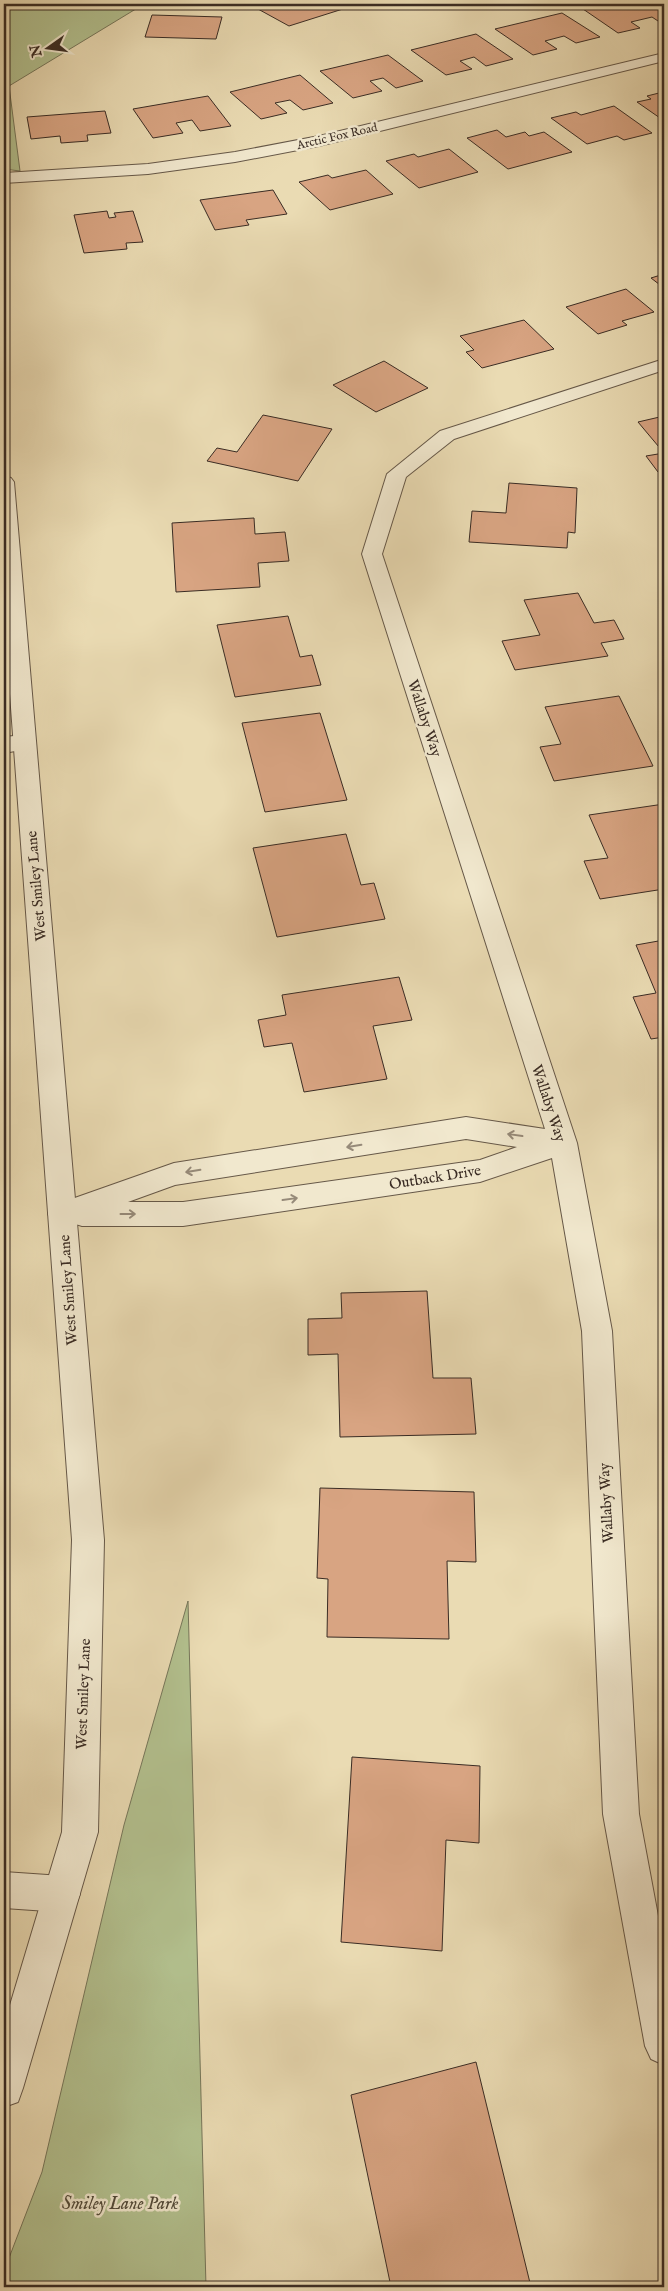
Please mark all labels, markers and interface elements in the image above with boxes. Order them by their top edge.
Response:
north arrow [22,22,72,72]
text: N [26,43,47,60]
street label: Arctic Fox Road [294,120,379,153]
street label: Wallaby Way [403,677,446,760]
street label: West Smiley Lane [22,830,51,942]
street label: Wallaby Way [527,1062,570,1145]
one-way arrow [507,1130,523,1140]
one-way arrow [346,1141,362,1151]
street label: Outback Drive [388,1161,482,1194]
one-way arrow [186,1166,202,1176]
one-way arrow [281,1193,297,1203]
one-way arrow [120,1209,136,1219]
street label: West Smiley Lane [55,1234,82,1346]
street label: Wallaby Way [595,1462,618,1544]
street label: West Smiley Lane [72,1638,95,1750]
park label: Smiley Lane Park [62,2193,178,2216]

